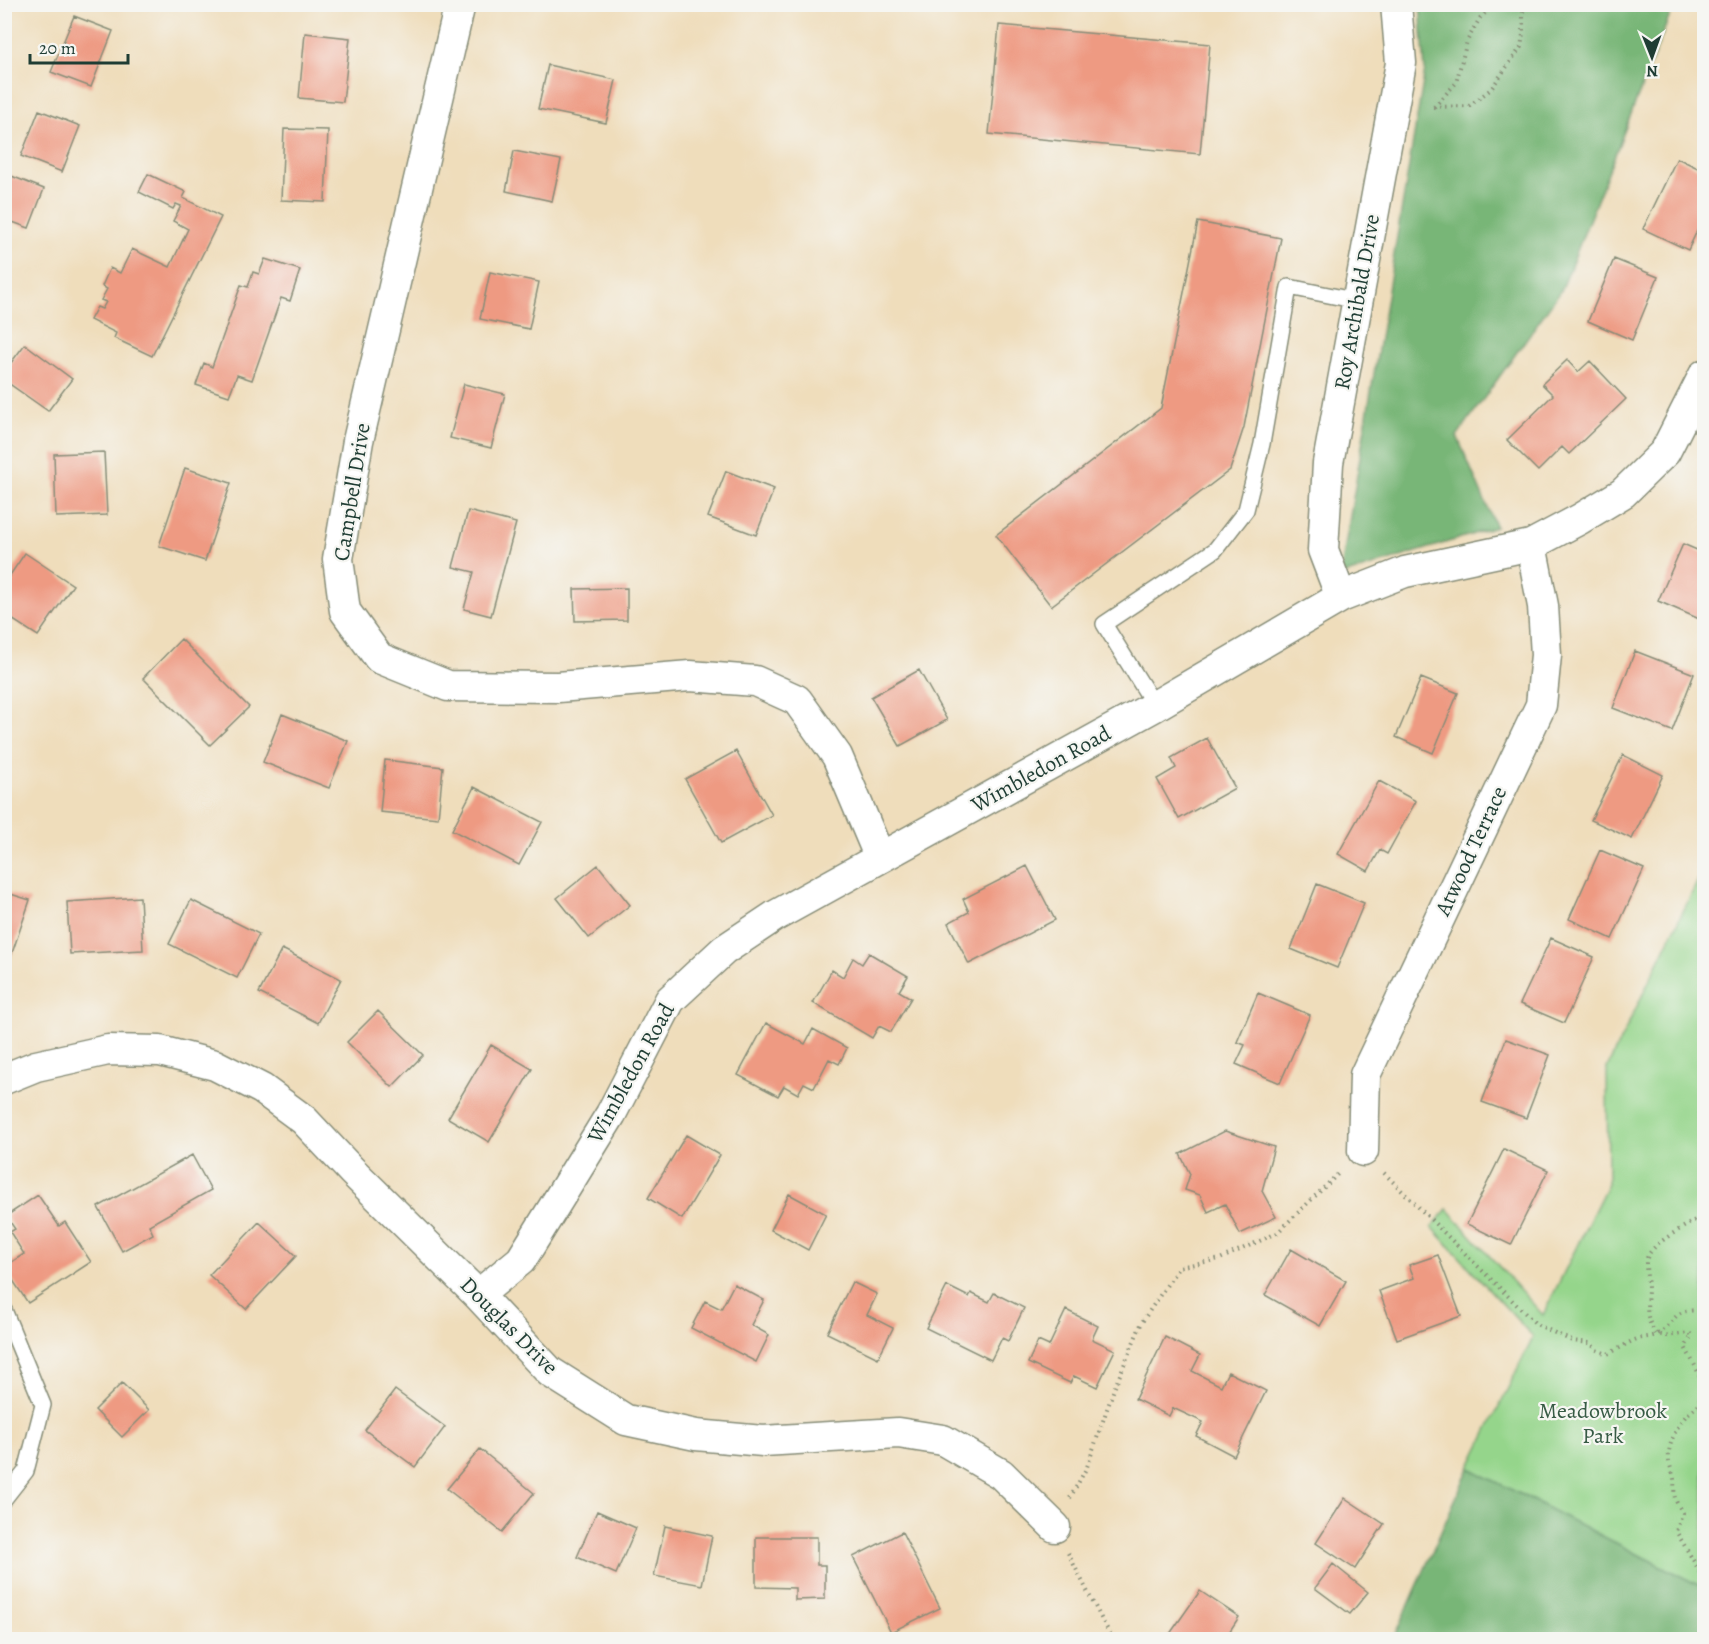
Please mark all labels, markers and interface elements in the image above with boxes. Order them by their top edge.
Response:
scale bar [30,27,128,65]
north arrow [1622,27,1682,87]
text: 20 m [39,36,76,60]
text: N [1646,60,1658,82]
street label: Roy Archibald Drive [1327,212,1387,392]
street label: Campbell Drive [326,421,378,563]
street label: Wimbledon Road [965,718,1116,820]
street label: Atwood Terrace [1427,781,1514,922]
street label: Wimbledon Road [580,998,682,1149]
street label: Douglas Drive [453,1270,565,1382]
park label: Meadowbrook Park [1539,1396,1667,1451]

